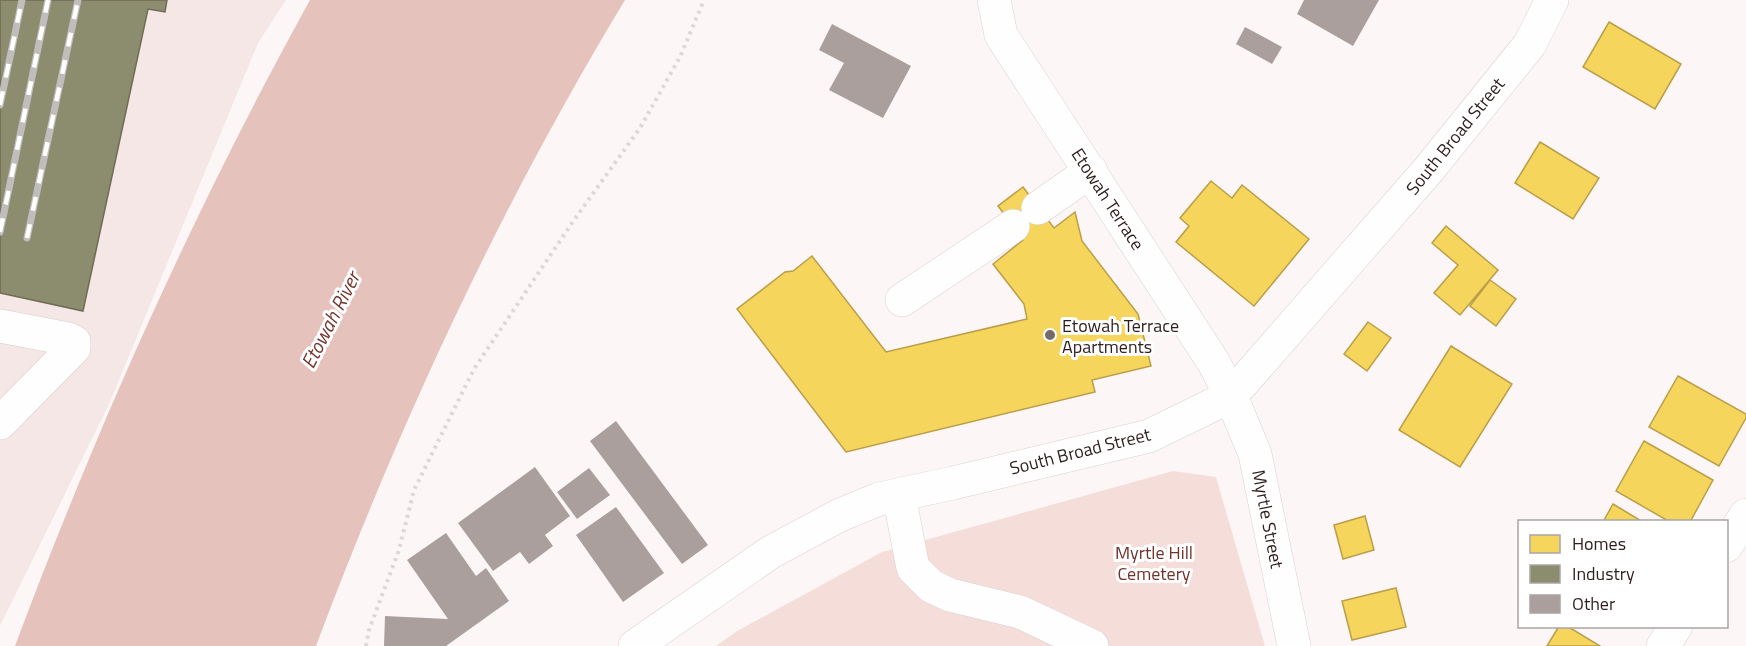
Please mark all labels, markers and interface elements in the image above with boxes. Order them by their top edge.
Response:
street label: South Broad Street [1399,71,1511,201]
street label: Etowah Terrace [1065,143,1151,255]
water label: Etowah River [292,264,369,374]
place label: Etowah Terrace Apartments [1062,312,1179,360]
marker: Etowah Terrace Apartments [1043,328,1057,342]
street label: South Broad Street [1007,420,1154,482]
street label: Myrtle Street [1245,467,1291,571]
legend [1518,520,1728,628]
text: Homes [1572,530,1626,557]
park label: Myrtle Hill Cemetery [1115,539,1193,587]
text: Industry [1572,560,1635,587]
text: Other [1572,590,1615,617]

